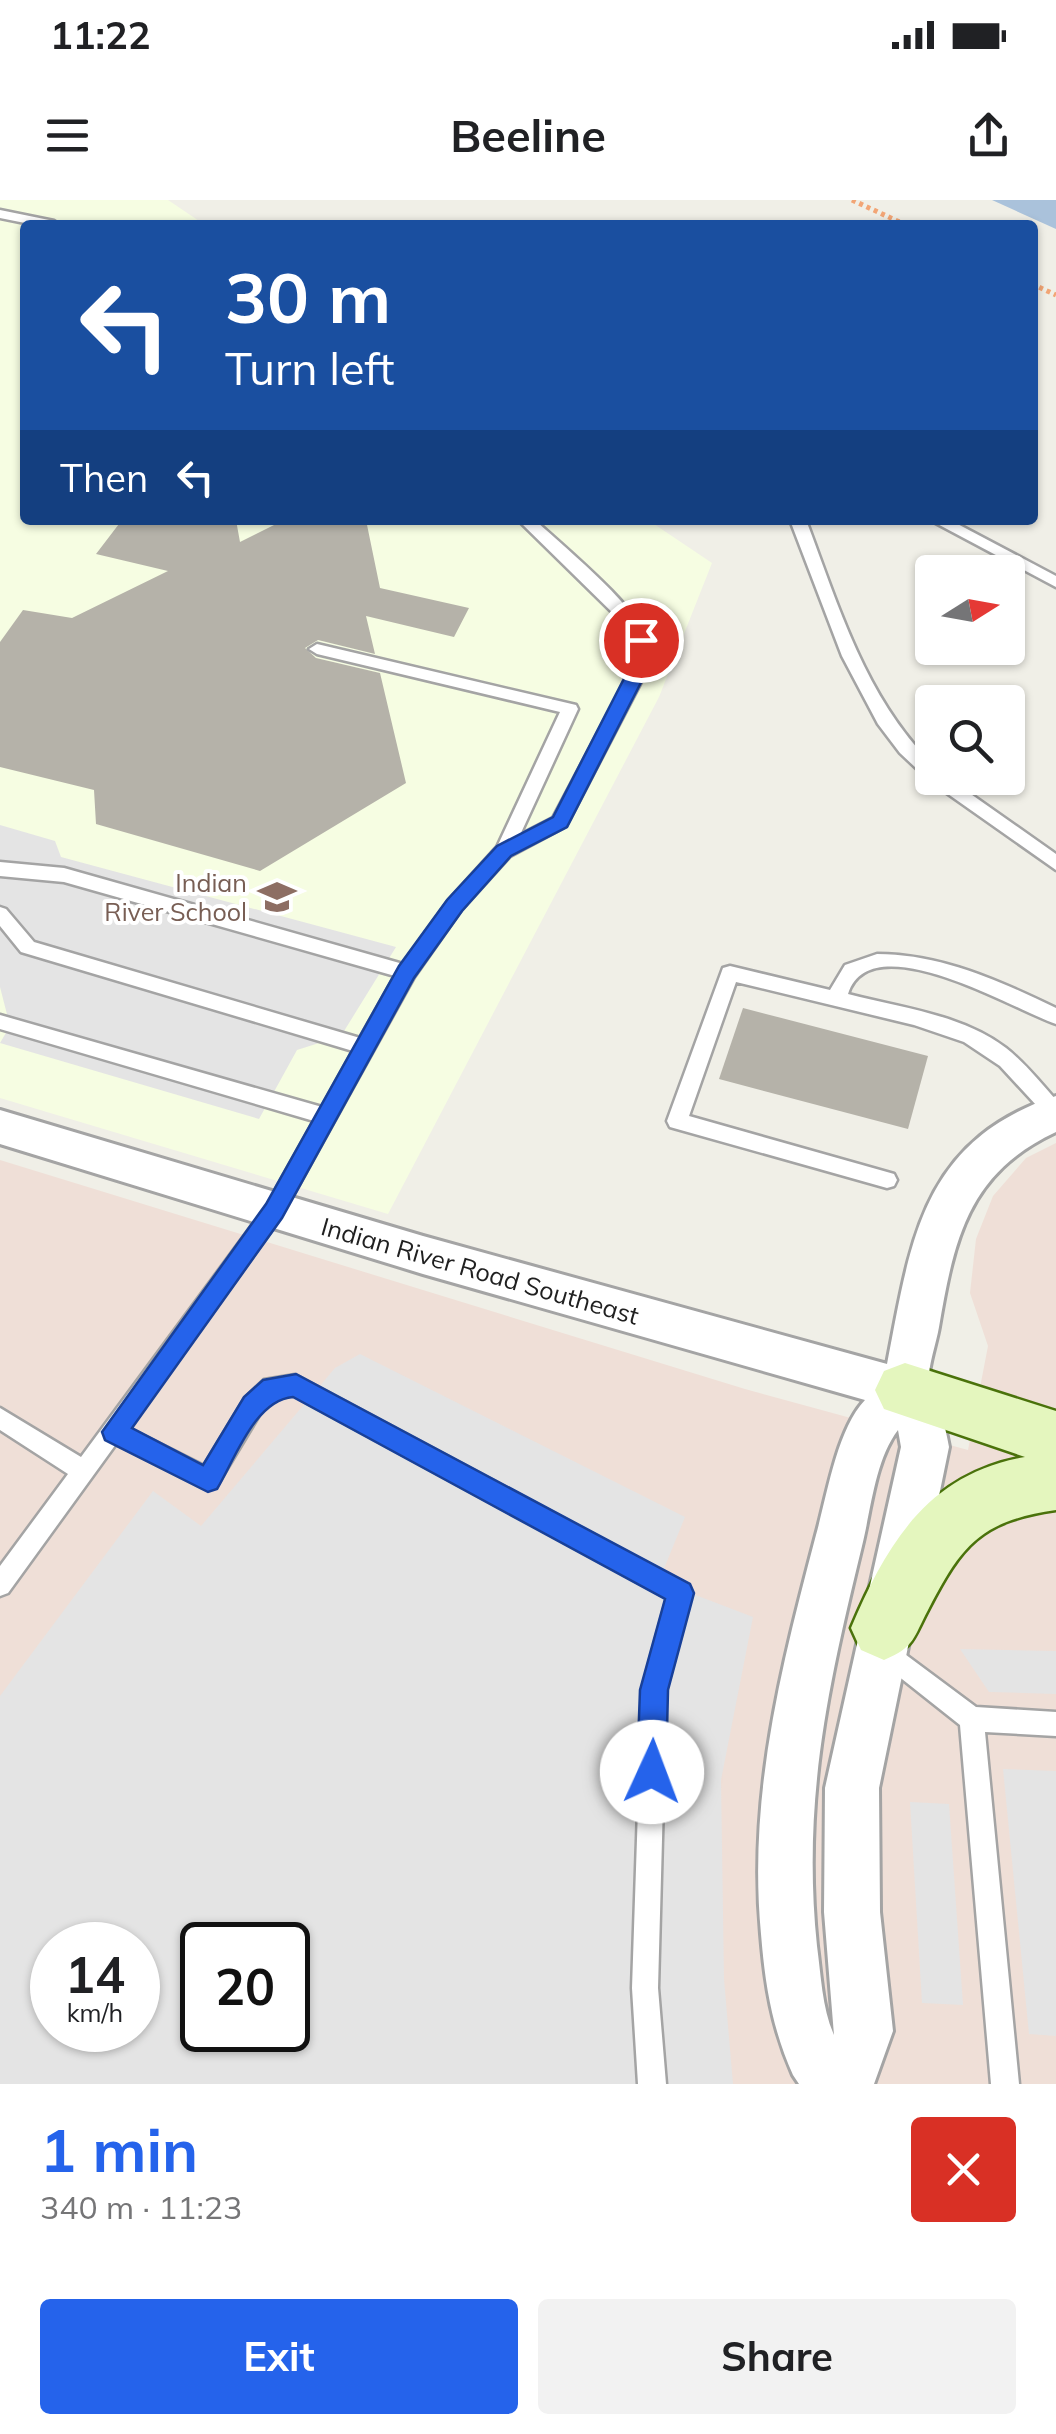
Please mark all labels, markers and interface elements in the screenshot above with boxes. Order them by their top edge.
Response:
text: 11:22 [50,11,151,59]
text: Beeline [450,107,606,163]
icon: menu [40,108,95,163]
icon: share [961,108,1016,163]
text: 30 m [225,253,391,341]
icon: left [60,260,190,390]
text: Turn left [225,340,394,396]
icon: left [168,450,223,505]
text: Then [60,454,148,502]
north arrow [915,555,1025,665]
map controls [915,555,1025,795]
pin [599,598,684,683]
icon: arrive [614,613,669,668]
button: search [915,685,1025,795]
place label: Indian River School [104,867,247,927]
school or university icon: Indian River School [256,876,298,918]
street label: Indian River Road Southeast [318,1210,643,1331]
position arrow [600,1720,704,1824]
speed limit sign: 20 [180,1922,310,2052]
text: 14 [65,1943,125,2006]
text: km/h [67,1997,123,2028]
text: 1 min [40,2112,198,2187]
button: close [911,2117,1016,2222]
text: 340 m · 11:23 [40,2187,242,2227]
button: Exit [40,2299,518,2414]
button: Share [538,2299,1016,2414]

